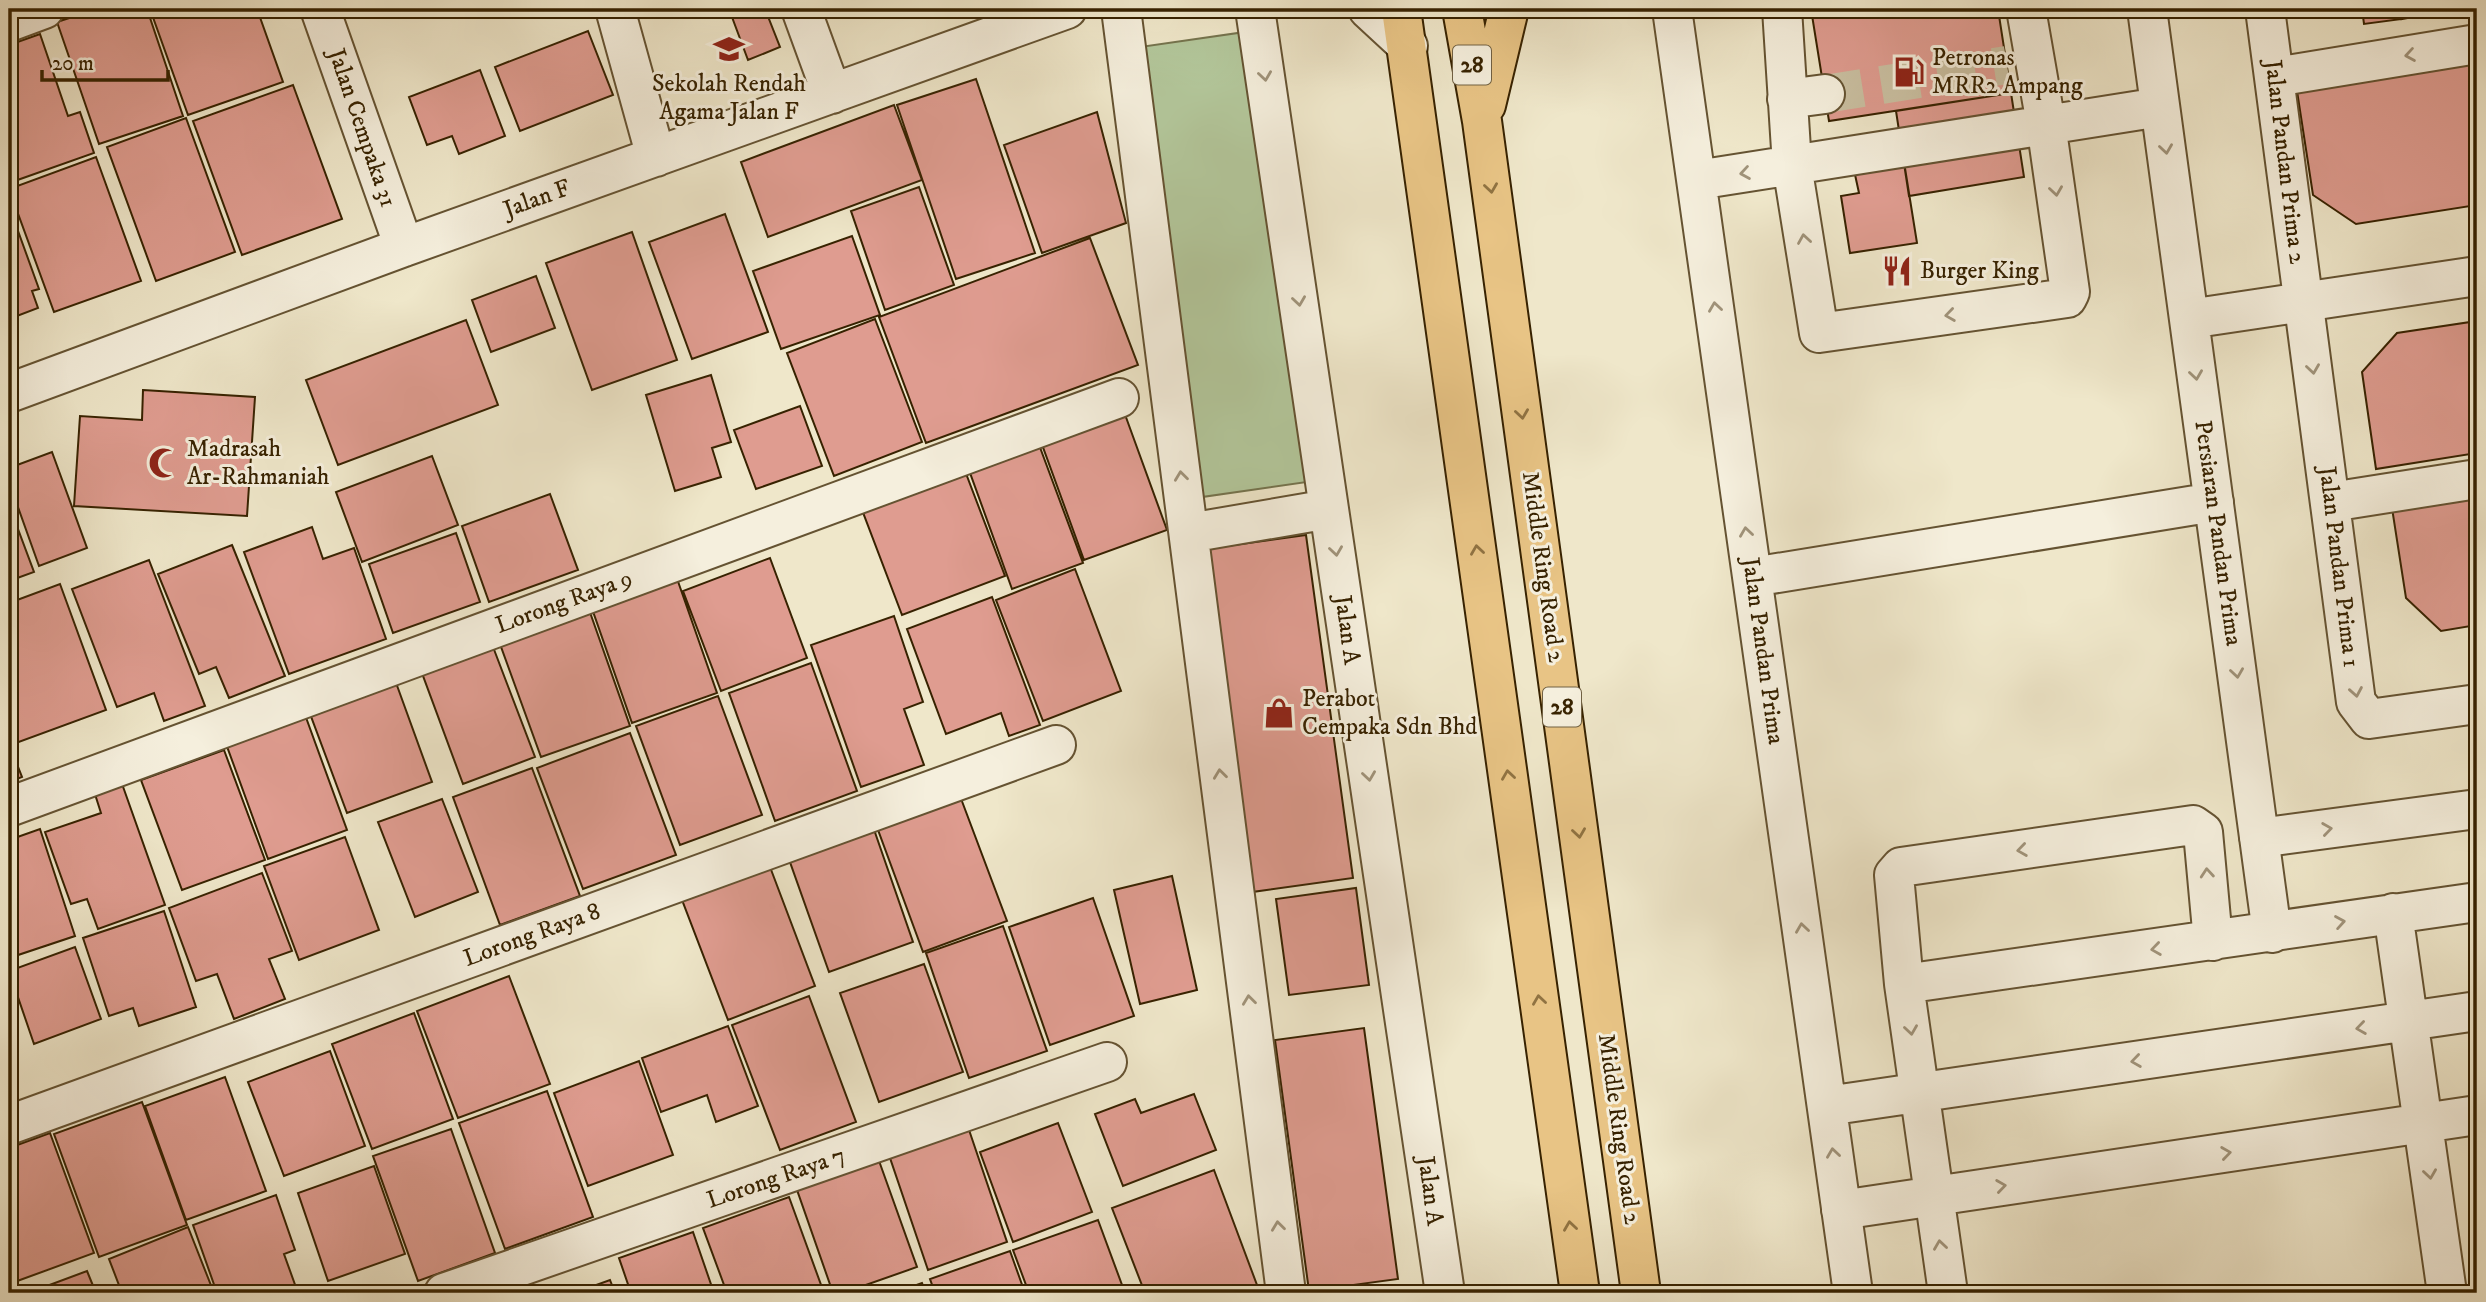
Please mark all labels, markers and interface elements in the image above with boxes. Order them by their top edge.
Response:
school or university icon: Sekolah Rendah Agama Jalan F [712,32,746,66]
scale bar [42,38,168,82]
street label: Jalan Cempaka 31 [320,43,403,211]
place label: Petronas MRR2 Ampang [1932,43,2083,101]
road number: 28 [1453,46,1491,85]
one-way arrow [2404,47,2416,62]
text: 20 m [52,51,94,77]
fuel station icon: Petronas MRR2 Ampang [1892,55,1926,89]
street label: Jalan Pandan Prima 2 [2257,56,2312,266]
place label: Sekolah Rendah Agama Jalan F [652,69,806,127]
one-way arrow [1257,70,1272,82]
one-way arrow [2158,143,2173,155]
one-way arrow [1739,165,1750,180]
street label: Jalan F [498,173,575,226]
one-way arrow [1484,182,1499,194]
one-way arrow [2048,185,2063,197]
one-way arrow [1797,233,1812,245]
restaurant icon: Burger King [1880,254,1914,288]
place label: Burger King [1920,256,2039,286]
one-way arrow [1291,295,1306,307]
one-way arrow [1707,301,1722,313]
one-way arrow [1944,307,1955,322]
one-way arrow [2305,363,2320,375]
one-way arrow [2189,369,2204,381]
one-way arrow [1514,408,1529,420]
street label: Persiaran Pandan Prima [2187,418,2249,648]
place label: Madrasah Ar-Rahmaniah [187,434,330,492]
mosque icon: Madrasah Ar-Rahmaniah [147,446,181,480]
street label: Jalan Pandan Prima 1 [2312,463,2366,669]
one-way arrow [1174,470,1189,482]
street label: Middle Ring Road 2 [1515,470,1571,665]
one-way arrow [1739,527,1754,538]
one-way arrow [1470,544,1485,555]
one-way arrow [1328,545,1343,556]
street label: Jalan Pandan Prima [1735,554,1791,747]
street label: Lorong Raya 9 [491,563,637,641]
street label: Jalan A [1327,591,1367,667]
one-way arrow [2229,667,2244,679]
place label: Perabot Cempaka Sdn Bhd [1302,684,1477,742]
one-way arrow [2347,686,2362,698]
road number: 28 [1543,688,1581,726]
shop icon: Perabot Cempaka Sdn Bhd [1262,696,1296,730]
one-way arrow [1212,768,1227,780]
one-way arrow [1501,769,1516,781]
one-way arrow [1361,770,1376,782]
one-way arrow [2321,822,2333,837]
one-way arrow [1571,827,1586,839]
one-way arrow [2016,842,2027,857]
one-way arrow [2200,867,2215,878]
street label: Lorong Raya 8 [459,896,605,974]
one-way arrow [2334,915,2345,930]
one-way arrow [1794,922,1809,933]
one-way arrow [2150,941,2162,956]
one-way arrow [1241,994,1256,1006]
one-way arrow [1532,994,1547,1006]
one-way arrow [2355,1020,2367,1035]
one-way arrow [1903,1024,1918,1036]
street label: Middle Ring Road 2 [1591,1032,1647,1227]
one-way arrow [2130,1053,2142,1068]
street label: Lorong Raya 7 [703,1140,849,1216]
one-way arrow [2220,1145,2232,1160]
one-way arrow [1826,1147,1841,1159]
street label: Jalan A [1410,1152,1450,1228]
one-way arrow [2423,1168,2438,1180]
one-way arrow [1995,1179,2007,1194]
one-way arrow [1270,1220,1285,1231]
one-way arrow [1563,1220,1578,1232]
one-way arrow [1933,1239,1948,1251]

